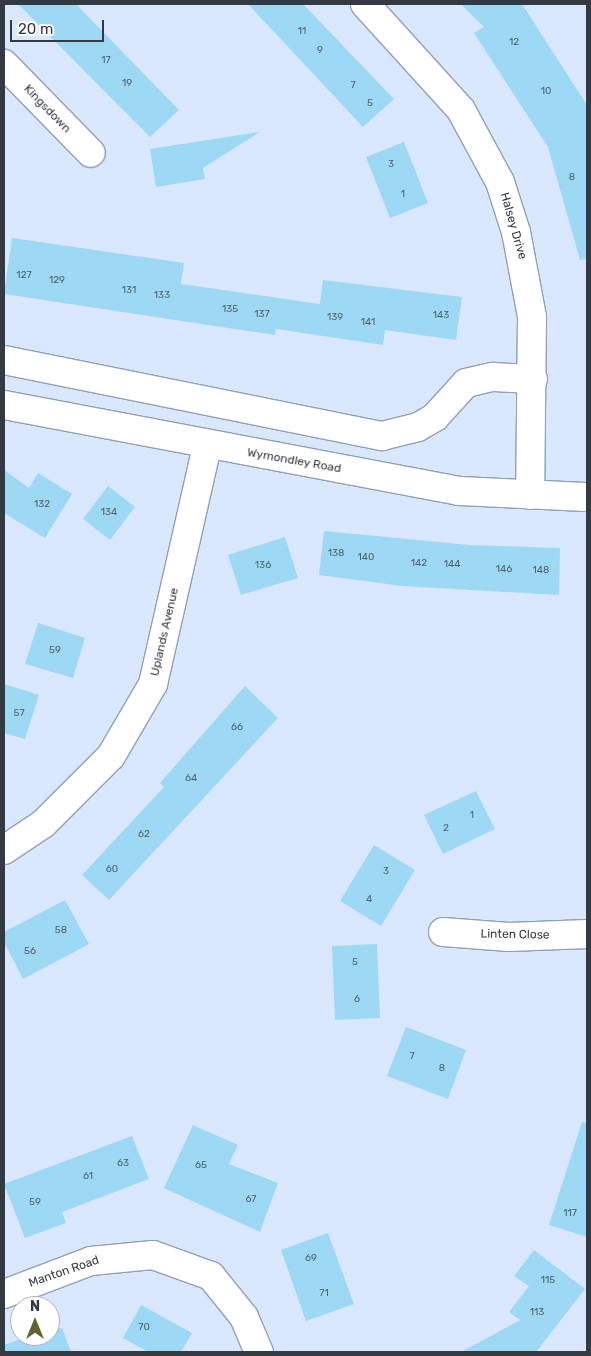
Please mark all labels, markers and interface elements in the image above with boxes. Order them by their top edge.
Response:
scale bar [12,10,106,42]
text: 20 m [18,20,53,38]
house number: 11 [298,26,306,38]
house number: 12 [509,37,519,49]
house number: 9 [317,45,323,57]
house number: 17 [101,55,111,67]
house number: 19 [122,78,132,90]
house number: 7 [350,80,356,92]
street label: Kingsdown [20,82,74,136]
house number: 10 [541,86,551,98]
house number: 5 [367,98,373,110]
house number: 3 [388,159,394,171]
house number: 8 [569,172,575,184]
house number: 1 [401,189,405,201]
street label: Halsey Drive [497,191,529,261]
house number: 127 [16,270,32,282]
house number: 129 [49,275,65,287]
house number: 131 [122,285,136,297]
house number: 133 [154,290,170,302]
house number: 135 [222,304,238,316]
house number: 137 [254,309,270,321]
house number: 143 [433,310,449,322]
house number: 139 [327,312,343,324]
house number: 141 [361,317,375,329]
street label: Wymondley Road [246,446,342,476]
house number: 132 [34,499,50,511]
house number: 134 [101,507,117,519]
house number: 138 [328,548,344,560]
house number: 140 [358,552,374,564]
house number: 142 [411,558,427,570]
house number: 144 [444,559,460,571]
house number: 136 [255,560,271,572]
house number: 146 [496,564,512,576]
house number: 148 [533,565,549,577]
street label: Uplands Avenue [148,586,182,678]
house number: 59 [49,645,61,657]
house number: 57 [13,708,25,720]
house number: 66 [231,722,243,734]
house number: 64 [185,773,197,785]
house number: 1 [470,810,474,822]
house number: 2 [443,823,449,835]
house number: 62 [138,829,150,841]
house number: 60 [106,864,118,876]
house number: 3 [383,866,389,878]
house number: 4 [366,894,372,906]
house number: 58 [55,925,67,937]
street label: Linten Close [480,927,550,943]
house number: 56 [24,946,36,958]
house number: 5 [352,957,358,969]
house number: 6 [354,994,360,1006]
house number: 7 [409,1051,415,1063]
house number: 8 [439,1063,445,1075]
house number: 63 [117,1158,129,1170]
house number: 65 [195,1160,207,1172]
house number: 61 [83,1171,93,1183]
house number: 67 [246,1194,256,1206]
house number: 59 [29,1197,41,1209]
house number: 117 [563,1208,577,1220]
street label: Manton Road [27,1253,101,1291]
house number: 69 [305,1253,317,1265]
house number: 115 [541,1275,555,1287]
house number: 71 [319,1288,329,1300]
north arrow [10,1296,60,1346]
text: N [30,1298,40,1315]
house number: 113 [530,1307,544,1319]
house number: 70 [138,1322,150,1334]

